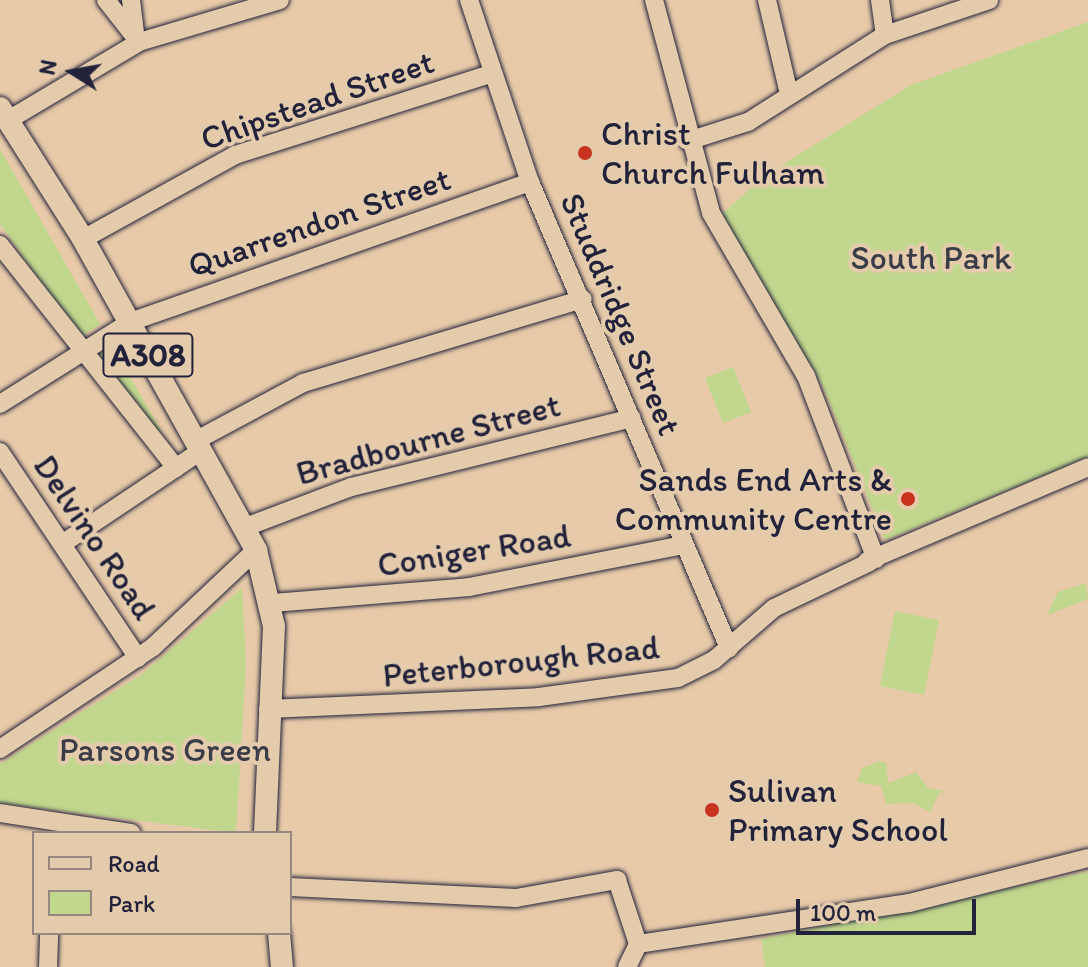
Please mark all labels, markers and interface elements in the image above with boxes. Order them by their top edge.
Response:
north arrow [32,32,112,112]
street label: Chipstead Street [195,41,439,159]
text: N [33,57,63,77]
place label: Christ Church Fulham [601,113,823,192]
marker: Christ Church Fulham [576,144,594,162]
street label: Quarrendon Street [183,158,455,286]
street label: Studdridge Street [552,187,690,441]
park label: South Park [851,238,1011,278]
road number: A308 [102,327,194,383]
street label: Bradbourne Street [292,384,564,494]
street label: Delvino Road [25,447,165,627]
place label: Sands End Arts & Community Centre [614,459,892,538]
marker: Sands End Arts & Community Centre [899,490,917,508]
street label: Coniger Road [374,515,574,585]
street label: Peterborough Road [381,626,661,696]
park label: Parsons Green [59,730,271,770]
place label: Sulivan Primary School [728,770,948,850]
marker: Sulivan Primary School [703,801,721,819]
legend [32,831,292,935]
text: Road [108,849,160,878]
scale bar [800,883,980,933]
text: Park [108,889,155,918]
text: 100 m [810,898,876,927]

